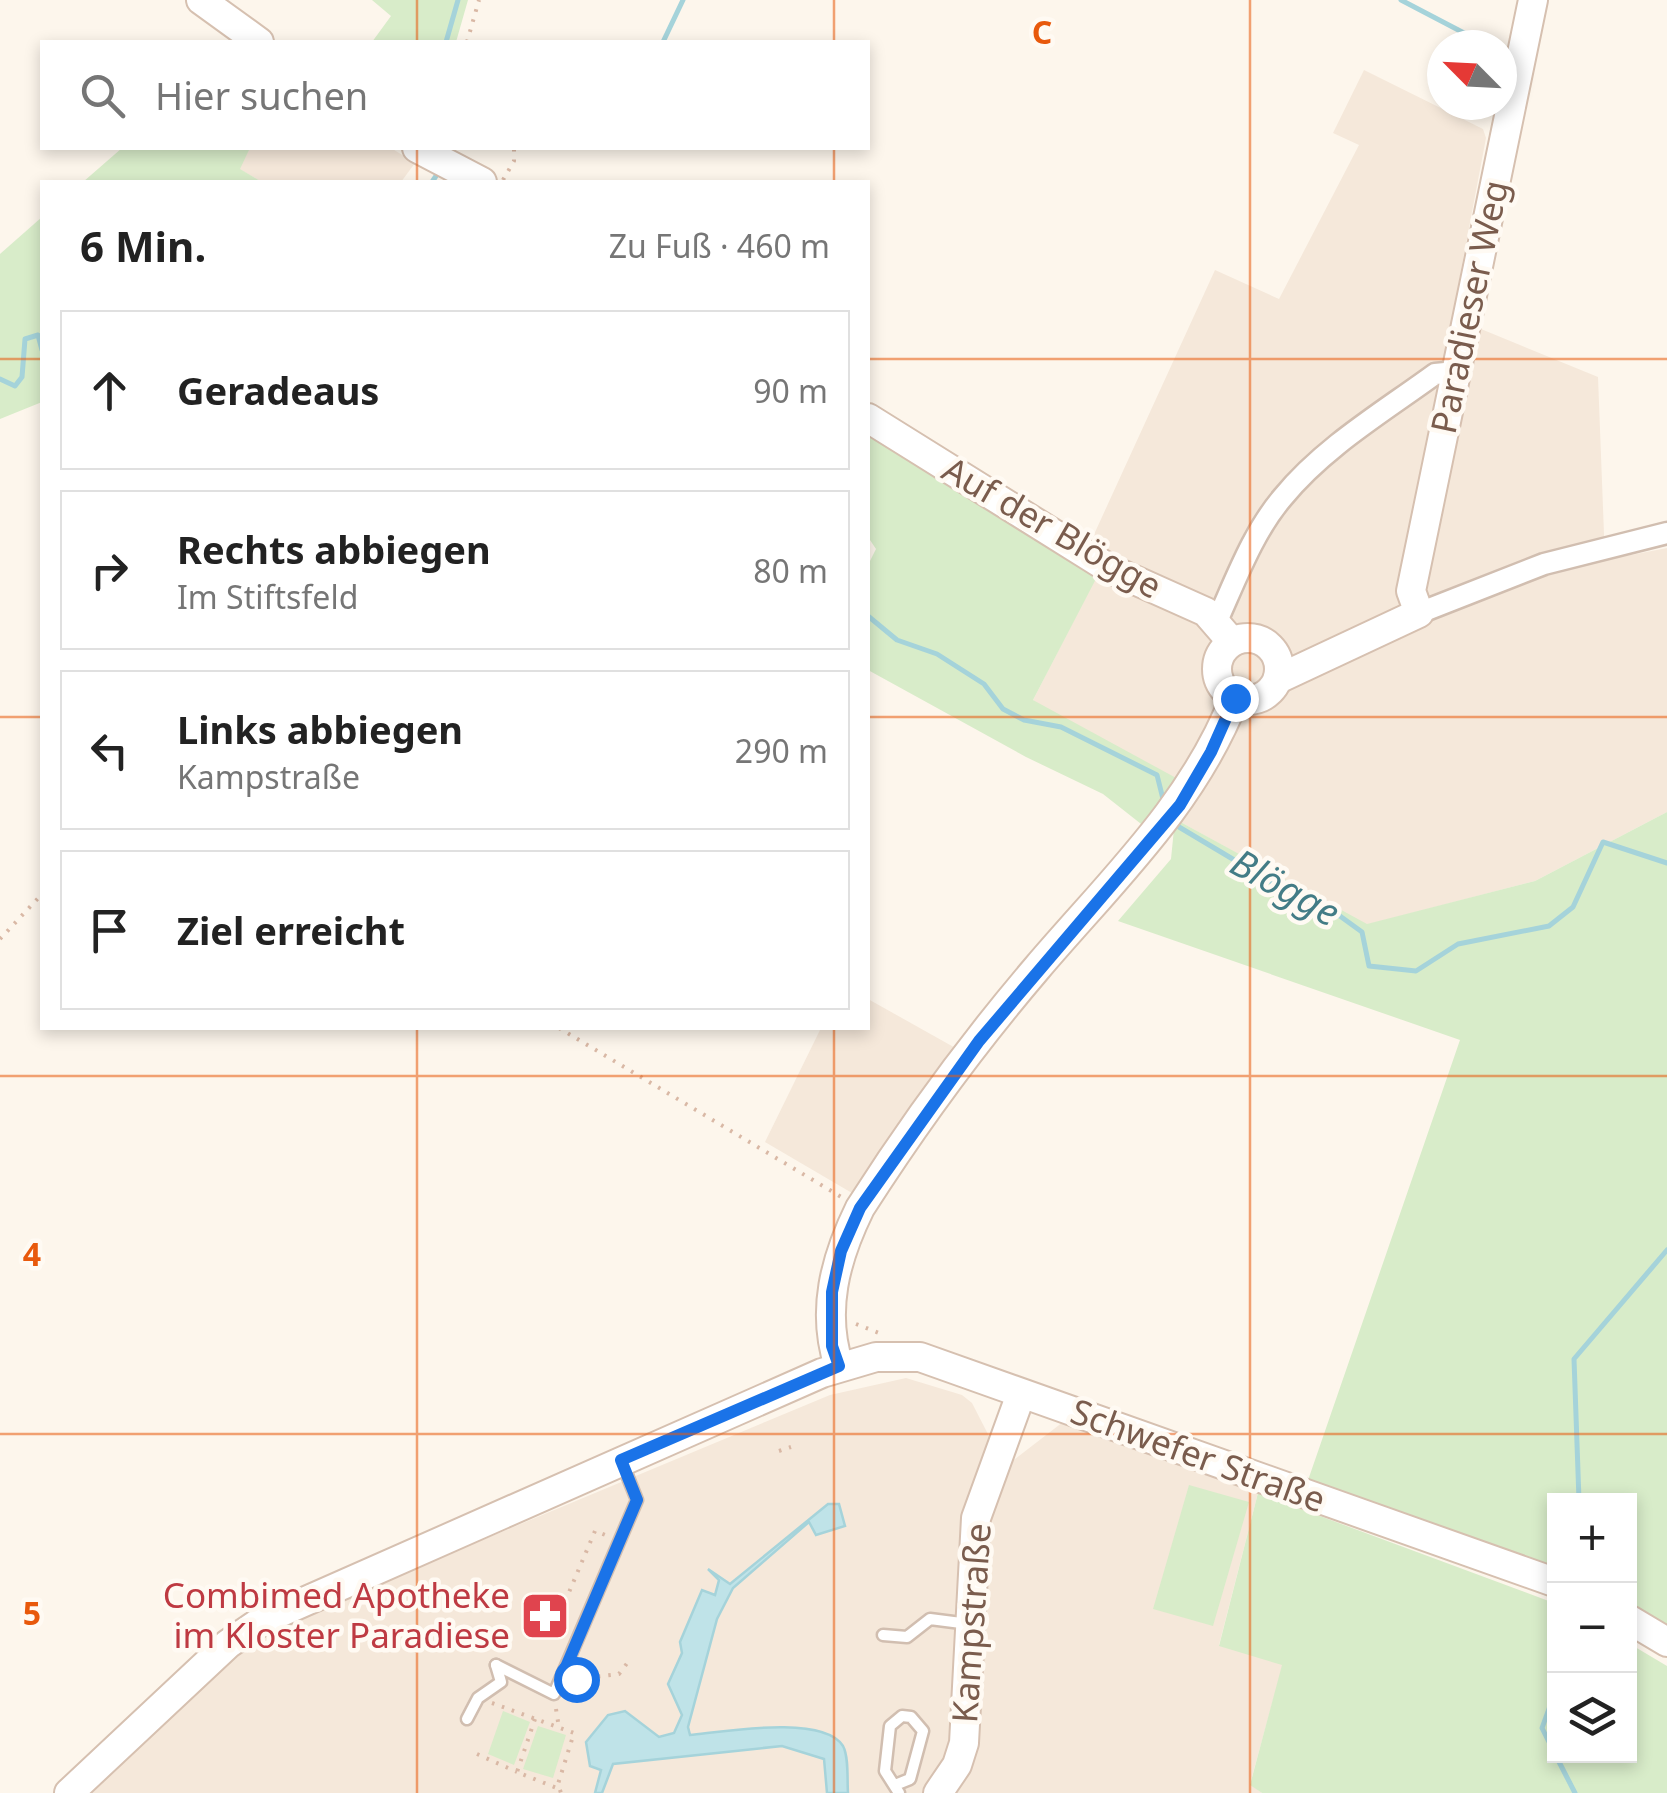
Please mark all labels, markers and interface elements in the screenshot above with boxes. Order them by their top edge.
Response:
text: C [1032,10,1052,53]
north arrow [1427,30,1517,120]
search box [40,40,870,150]
icon: search [75,68,130,123]
text: Hier suchen [155,69,368,121]
street label: Paradieser Weg [1419,176,1518,438]
text: 6 Min. [80,217,206,274]
text: Zu Fuß · 460 m [609,224,830,267]
icon: ahead [82,363,137,418]
text: Geradeaus [177,364,379,416]
text: 90 m [753,369,828,412]
street label: Auf der Blögge [935,445,1171,608]
text: Rechts abbiegen [177,523,491,575]
icon: right [82,543,137,598]
text: 80 m [753,549,828,592]
text: Im Stiftsfeld [177,575,358,618]
route end [1213,676,1259,722]
text: Links abbiegen [177,703,463,755]
icon: left [82,723,137,778]
text: 290 m [735,729,828,772]
text: Kampstraße [177,755,360,798]
water label: Blögge [1222,835,1350,937]
icon: arrive [82,903,137,958]
text: Ziel erreicht [177,904,405,956]
text: 4 [23,1232,41,1275]
street label: Schwefer Straße [1065,1387,1332,1522]
map controls [1547,1493,1637,1763]
button: + [1547,1493,1637,1583]
street label: Kampstraße [940,1521,1001,1724]
place label: Combimed Apotheke im Kloster Paradiese [163,1571,510,1658]
button: − [1547,1583,1637,1673]
pharmacy icon: Combimed Apotheke im Kloster Paradiese [519,1590,571,1642]
text: 5 [23,1591,41,1634]
route start [554,1657,600,1703]
button: layers [1547,1673,1637,1763]

